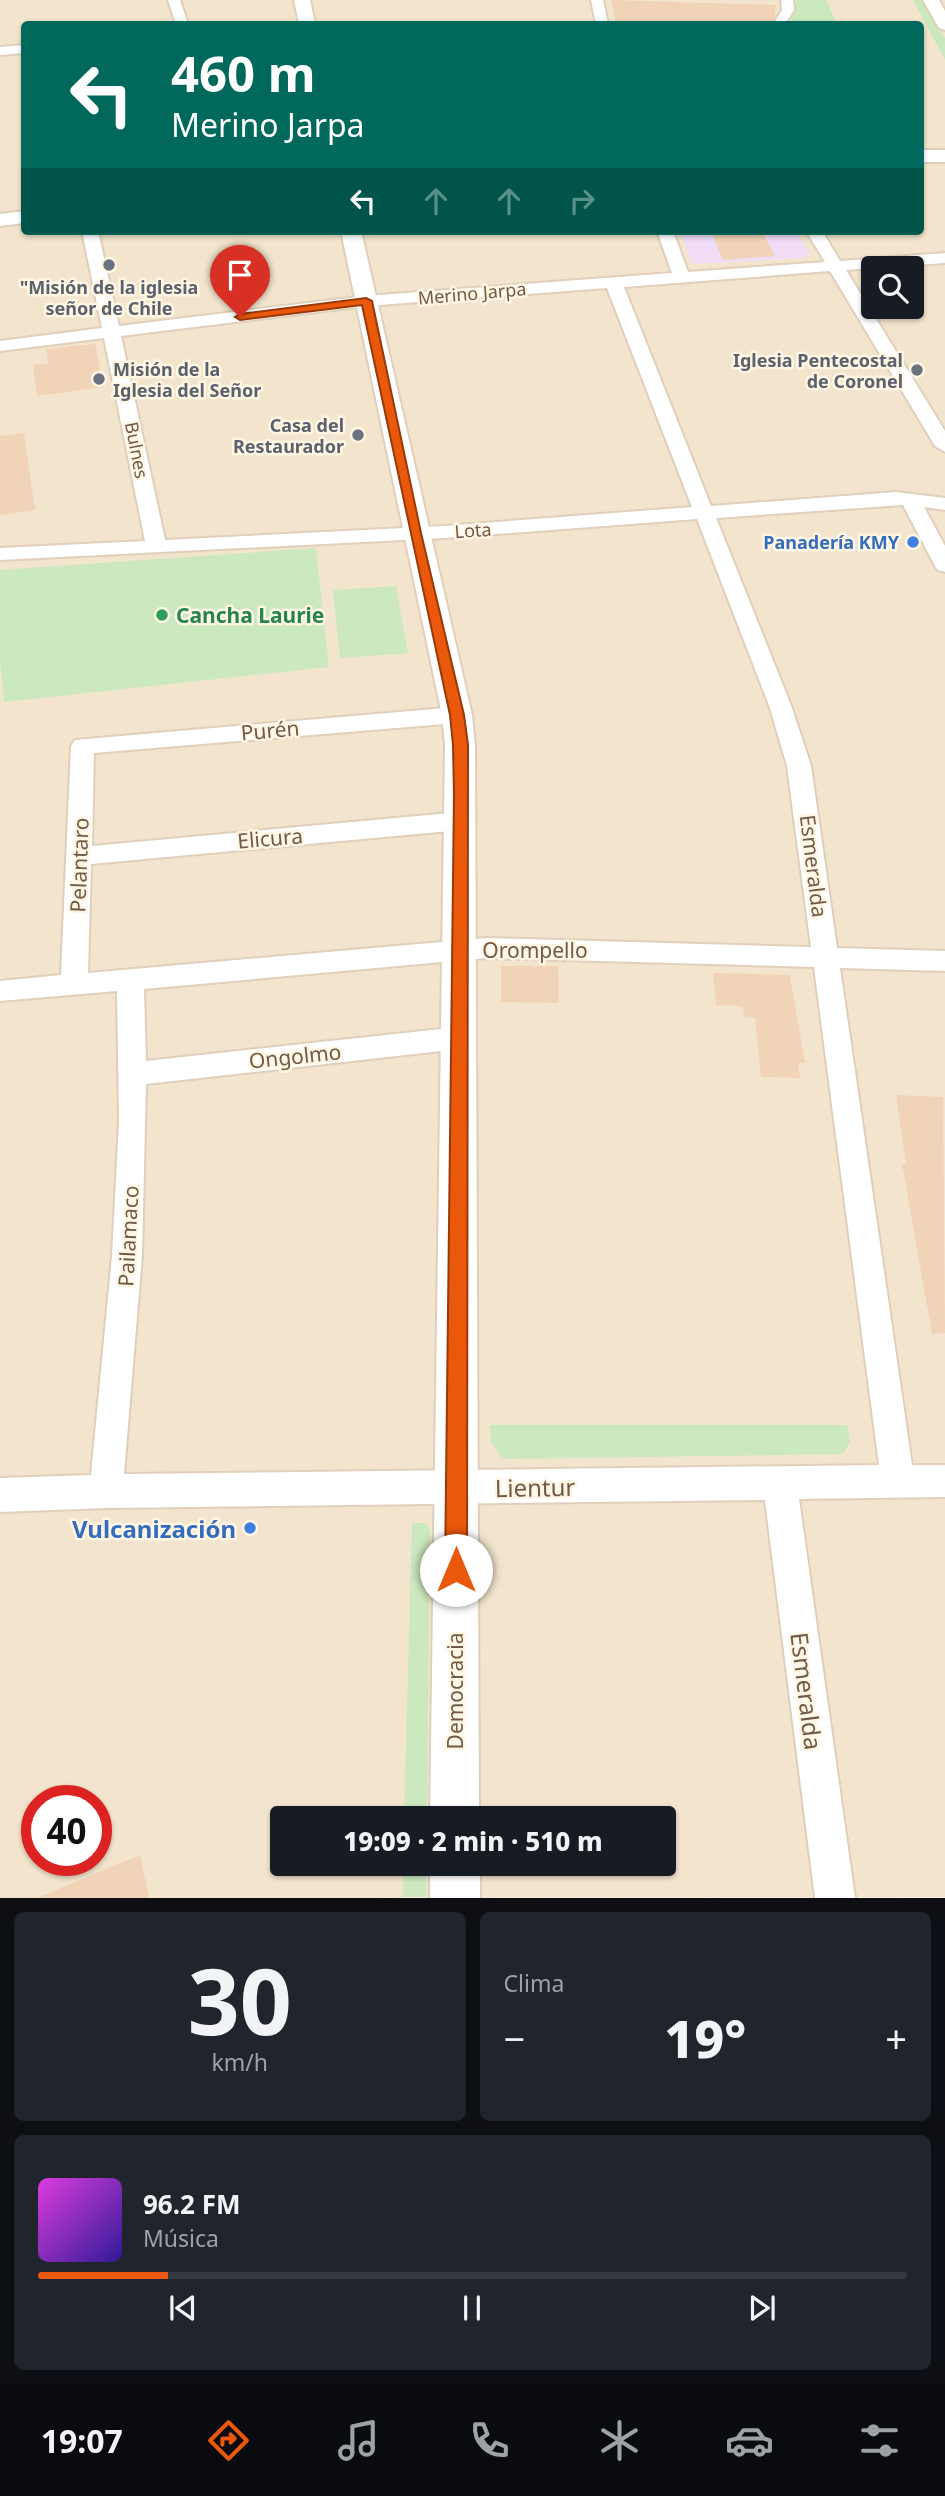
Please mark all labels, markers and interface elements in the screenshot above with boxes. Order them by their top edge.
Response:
text: 460 m [171,40,316,106]
icon: left [56,49,147,140]
text: Merino Jarpa [171,103,365,146]
icon: left [344,182,382,220]
icon: ahead [417,182,455,220]
icon: ahead [490,182,528,220]
icon: right [563,182,601,220]
pin [210,245,270,317]
icon: arrive [221,256,259,294]
map controls [861,256,924,319]
button: search [861,256,924,319]
marker: "Misión de la iglesia señor de Chile [101,257,117,273]
place label: "Misión de la iglesia señor de Chile [20,275,198,320]
street label: Merino Jarpa [417,276,527,310]
place label: Iglesia Pentecostal de Coronel [733,348,903,393]
place label: Misión de la Iglesia del Señor [113,357,261,402]
marker: Iglesia Pentecostal de Coronel [909,362,925,378]
marker: Misión de la Iglesia del Señor [91,371,107,387]
place label: Casa del Restaurador [233,413,344,458]
street label: Bulnes [120,420,154,480]
marker: Casa del Restaurador [350,427,366,443]
street label: Lota [454,517,492,543]
place label: Panadería KMY [763,530,900,554]
marker: Panadería KMY [905,534,921,550]
place label: Cancha Laurie [176,601,324,629]
marker: Cancha Laurie [154,607,170,623]
street label: Purén [240,713,300,747]
street label: Esmeralda [794,813,834,919]
street label: Pelantaro [63,817,95,913]
street label: Elicura [236,821,304,855]
street label: Orompello [482,936,588,964]
street label: Ongolmo [247,1037,343,1075]
street label: Pailamaco [111,1185,145,1287]
street label: Lientur [494,1470,576,1504]
place label: Vulcanización [72,1512,236,1545]
marker: Vulcanización [242,1520,258,1536]
position arrow [419,1533,493,1607]
street label: Esmeralda [783,1630,831,1752]
street label: Democracia [441,1633,469,1749]
speed limit sign: 40 [21,1785,112,1876]
text: 19:09 · 2 min · 510 m [343,1823,603,1859]
text: 30 [188,1938,292,2062]
text: Clima [504,1967,564,1999]
text: 19° [664,2002,746,2073]
text: − [504,2012,525,2064]
text: + [885,2012,907,2064]
text: km/h [211,2046,268,2078]
text: 96.2 FM [143,2186,240,2222]
text: Música [143,2222,219,2254]
icon: previous [164,2289,202,2327]
icon: pause [453,2289,491,2327]
icon: next [743,2289,781,2327]
icon: directions [204,2416,253,2465]
icon: music [334,2416,383,2465]
icon: phone [465,2416,514,2465]
icon: climate [595,2416,644,2465]
icon: car [725,2416,774,2465]
icon: filters [855,2416,904,2465]
text: 19:07 [41,2419,123,2462]

